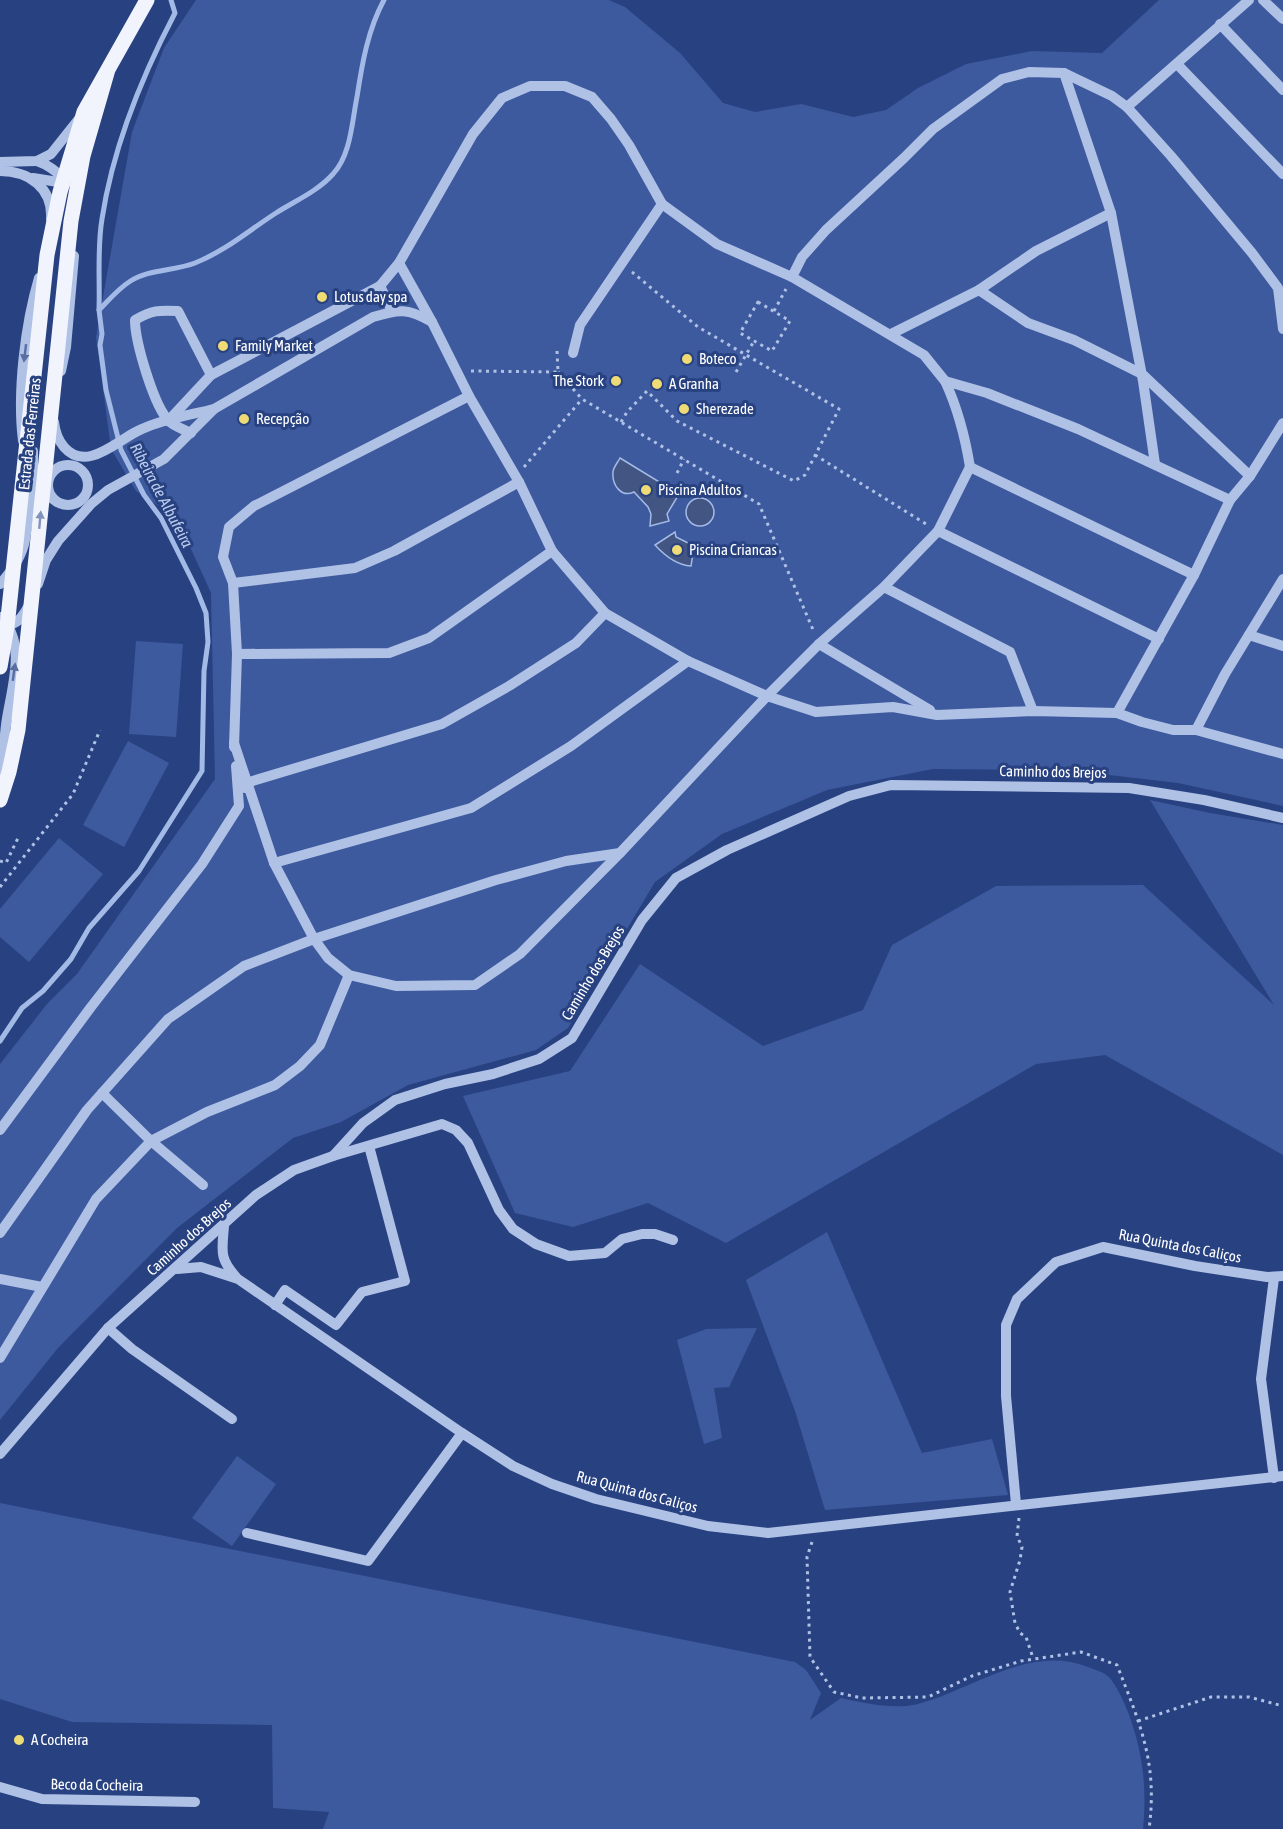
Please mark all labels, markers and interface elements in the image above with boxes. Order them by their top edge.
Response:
place label: Lotus day spa [334,288,407,305]
marker: Lotus day spa [315,290,329,304]
place label: Family Market [235,337,313,354]
marker: Family Market [216,339,230,353]
one-way arrow [21,344,30,363]
place label: Boteco [699,350,737,367]
marker: Boteco [680,352,694,366]
place label: The Stork [553,372,604,389]
marker: The Stork [609,374,623,388]
place label: A Granha [669,375,719,392]
street label: Estrada das Ferreiras [15,377,44,491]
marker: A Granha [650,377,664,391]
place label: Sherezade [696,400,754,417]
marker: Sherezade [677,402,691,416]
place label: Recepção [256,410,309,427]
marker: Recepção [237,412,251,426]
water label: Ribeira de Albufeira [127,440,197,551]
place label: Piscina Adultos [658,481,741,498]
marker: Piscina Adultos [639,483,653,497]
one-way arrow [35,510,45,529]
place label: Piscina Criancas [689,541,777,558]
marker: Piscina Criancas [670,543,684,557]
one-way arrow [9,662,18,681]
street label: Caminho dos Brejos [999,762,1107,781]
street label: Caminho dos Brejos [558,922,627,1023]
street label: Caminho dos Brejos [143,1194,234,1279]
street label: Rua Quinta dos Caliços [1117,1225,1243,1266]
street label: Rua Quinta dos Caliços [575,1467,699,1516]
place label: A Cocheira [31,1731,88,1748]
marker: A Cocheira [12,1733,26,1747]
street label: Beco da Cocheira [51,1775,143,1794]

